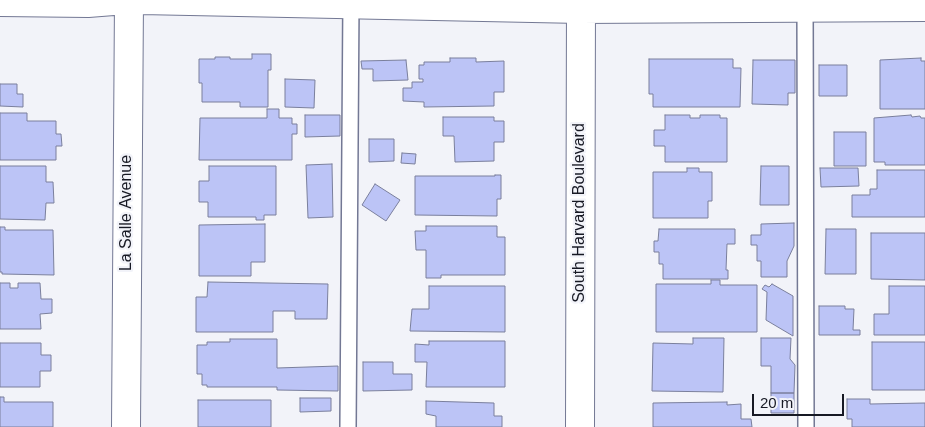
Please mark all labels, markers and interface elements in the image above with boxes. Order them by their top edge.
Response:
street label: South Harvard Boulevard [570,123,590,303]
street label: La Salle Avenue [117,155,137,271]
scale bar [755,384,848,416]
text: 20 m [760,394,793,411]

